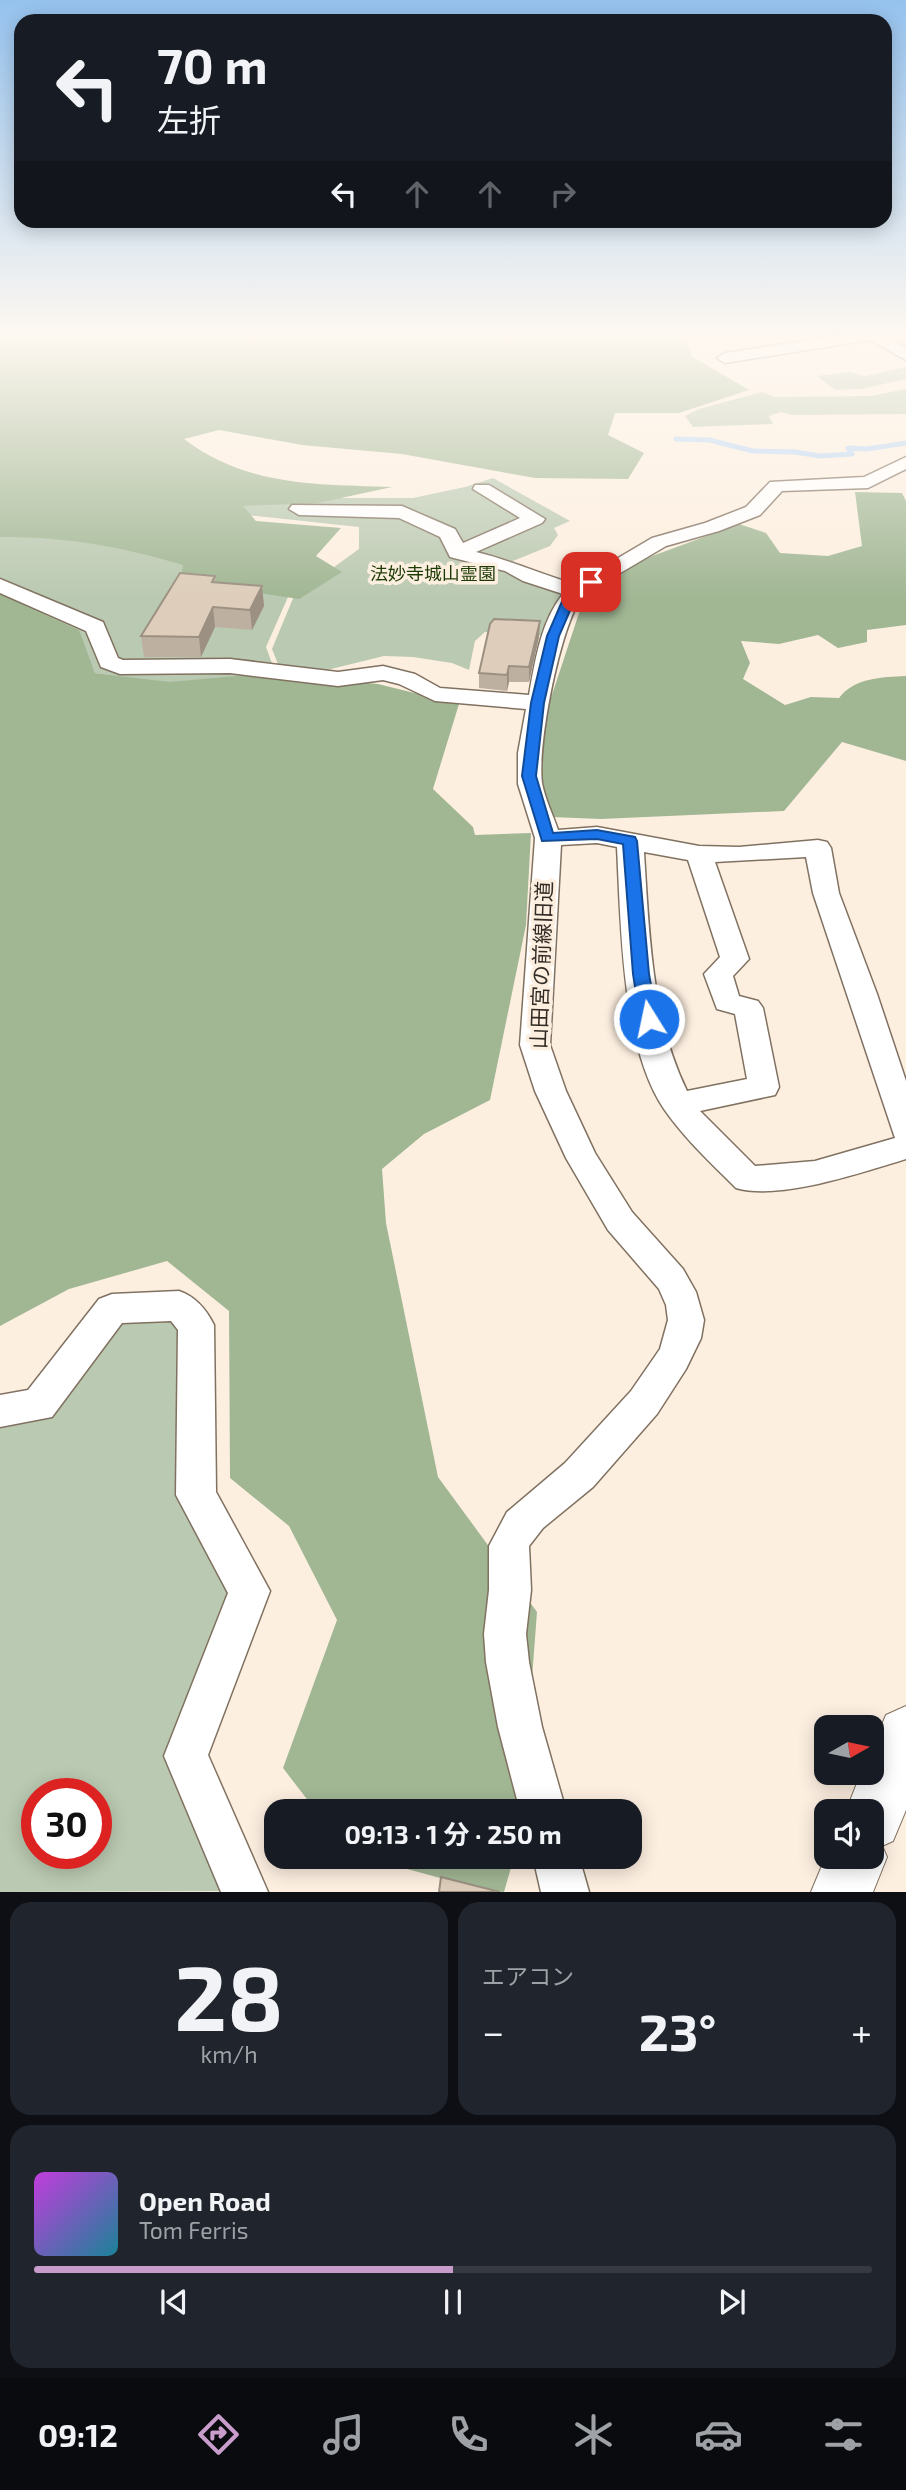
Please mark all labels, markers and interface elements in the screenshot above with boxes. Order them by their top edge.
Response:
text: 70 m [157,35,268,94]
icon: left [42,42,133,133]
text: 左折 [157,100,221,138]
icon: left [325,175,363,213]
icon: ahead [398,175,436,213]
icon: ahead [471,175,509,213]
icon: right [544,175,582,213]
pin [561,552,621,612]
park label: 法妙寺城山霊園 [370,562,496,584]
icon: arrive [572,563,610,601]
street label: 山田宮の前線旧道 [525,881,556,1049]
position arrow [612,982,686,1056]
north arrow [814,1715,884,1785]
map controls [814,1715,884,1869]
speed limit sign: 30 [21,1778,112,1869]
button: sound [814,1799,884,1869]
text: 09:13 · 1 分 · 250 m [344,1818,562,1849]
text: 28 [174,1940,284,2049]
text: エアコン [482,1962,574,1990]
text: 23° [639,1999,716,2061]
text: − [482,2008,504,2054]
text: + [851,2008,872,2054]
text: km/h [200,2040,258,2068]
text: Open Road [139,2185,271,2216]
text: Tom Ferris [139,2216,248,2244]
icon: previous [155,2283,193,2321]
icon: pause [434,2283,472,2321]
icon: next [713,2283,751,2321]
icon: directions [194,2410,243,2459]
icon: music [319,2410,368,2459]
icon: phone [444,2410,493,2459]
icon: climate [569,2410,618,2459]
icon: car [694,2410,743,2459]
icon: filters [819,2410,868,2459]
text: 09:12 [38,2415,118,2453]

